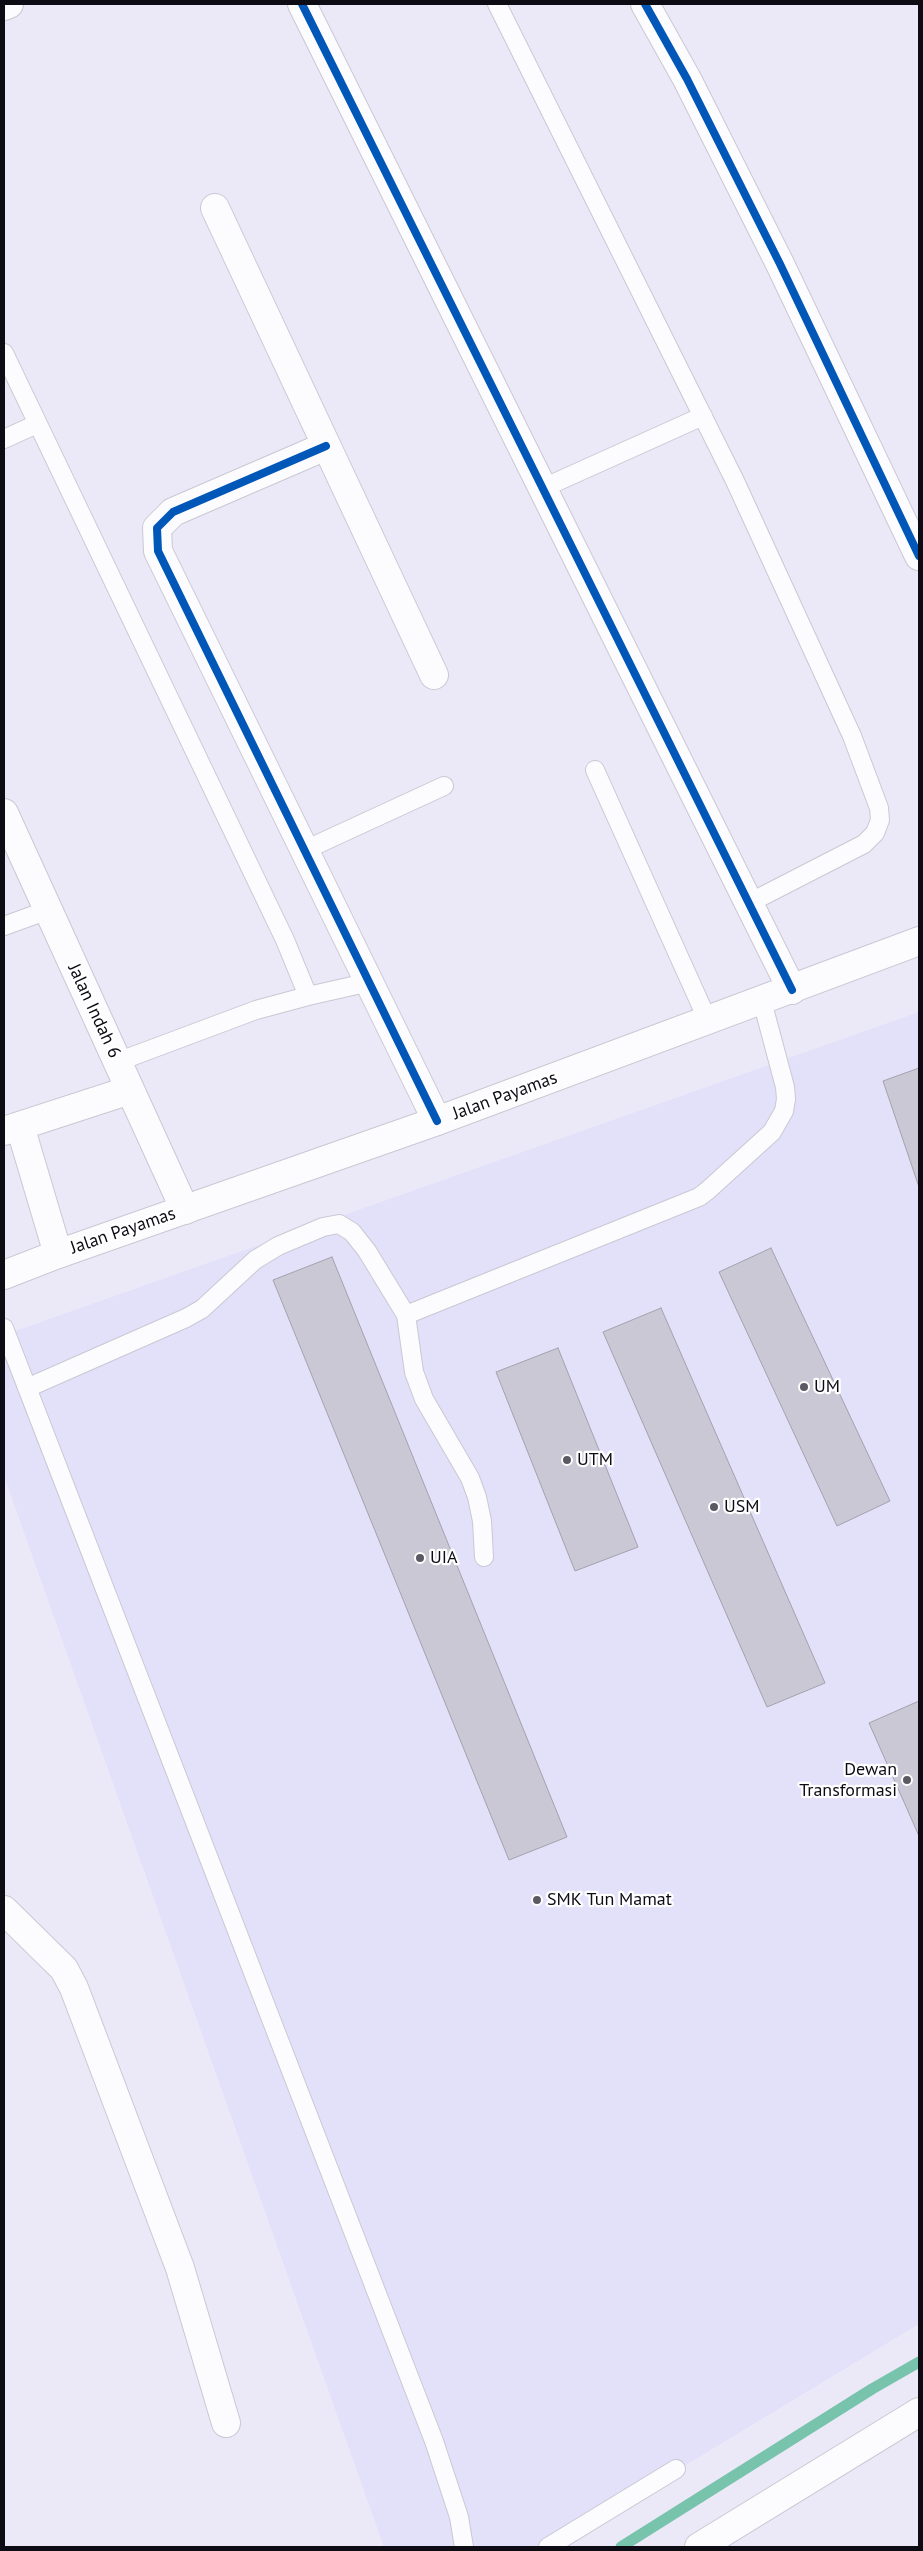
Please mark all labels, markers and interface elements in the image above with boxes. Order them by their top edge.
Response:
street label: Jalan Indah 6 [63,961,125,1061]
street label: Jalan Payamas [450,1067,560,1125]
street label: Jalan Payamas [68,1203,178,1259]
place label: UM [814,1376,840,1398]
marker: UM [798,1381,810,1393]
place label: UTM [577,1449,613,1471]
marker: UTM [561,1454,573,1466]
place label: USM [724,1496,760,1518]
marker: USM [708,1501,720,1513]
place label: UIA [430,1547,458,1569]
marker: UIA [414,1552,426,1564]
place label: Dewan Transformasi [799,1759,897,1802]
marker: Dewan Transformasi [901,1774,913,1786]
place label: SMK Tun Mamat [547,1889,672,1911]
marker: SMK Tun Mamat [531,1894,543,1906]

